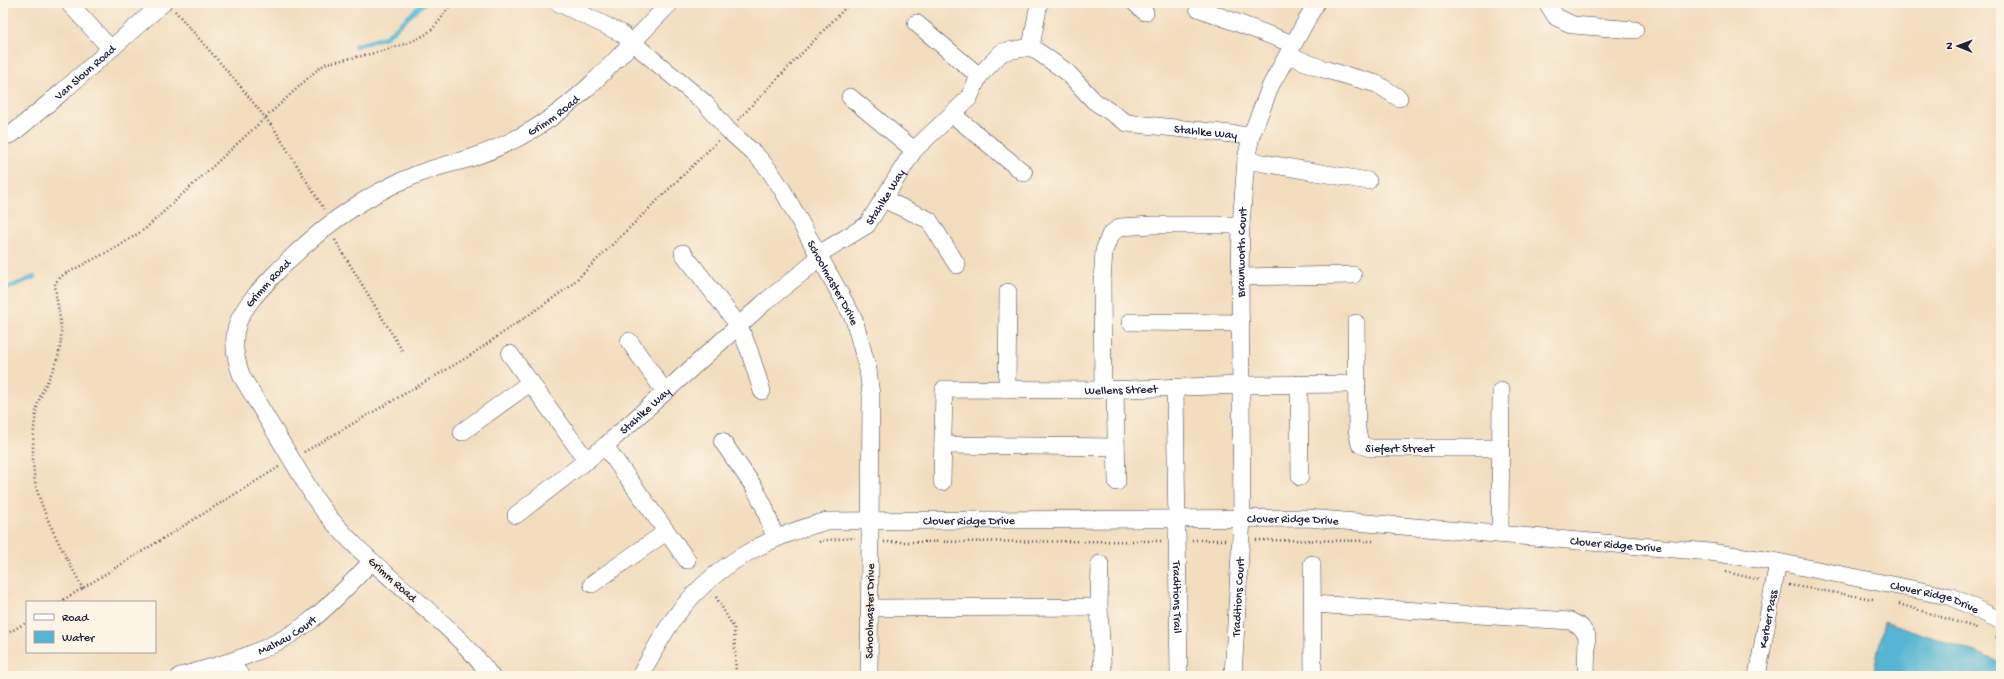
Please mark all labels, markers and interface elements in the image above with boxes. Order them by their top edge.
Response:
north arrow [1938,26,1978,66]
street label: Van Sloun Road [52,42,120,105]
text: N [1944,42,1956,50]
street label: Grimm Road [526,92,584,140]
street label: Stahlke Way [1173,123,1238,144]
street label: Stahlke Way [864,167,909,228]
street label: Braunworth Court [1235,206,1251,298]
street label: Schoolmaster Drive [803,238,861,328]
street label: Grimm Road [243,256,295,311]
street label: Wellens Street [1084,383,1159,399]
street label: Stahlke Way [618,385,674,438]
street label: Siefert Street [1363,442,1435,457]
street label: Clover Ridge Drive [1247,513,1340,530]
street label: Clover Ridge Drive [923,515,1016,529]
street label: Clover Ridge Drive [1569,535,1663,557]
street label: Grimm Road [364,555,420,607]
street label: Traditions Court [1230,556,1249,638]
street label: Traditions Trail [1168,560,1183,634]
street label: Schoolmaster Drive [863,563,879,659]
street label: Clover Ridge Drive [1889,580,1981,618]
street label: Kerber Pass [1757,589,1782,650]
legend [26,601,156,653]
text: Road [62,612,89,626]
street label: Malnau Court [256,613,321,659]
text: Water [62,632,96,646]

